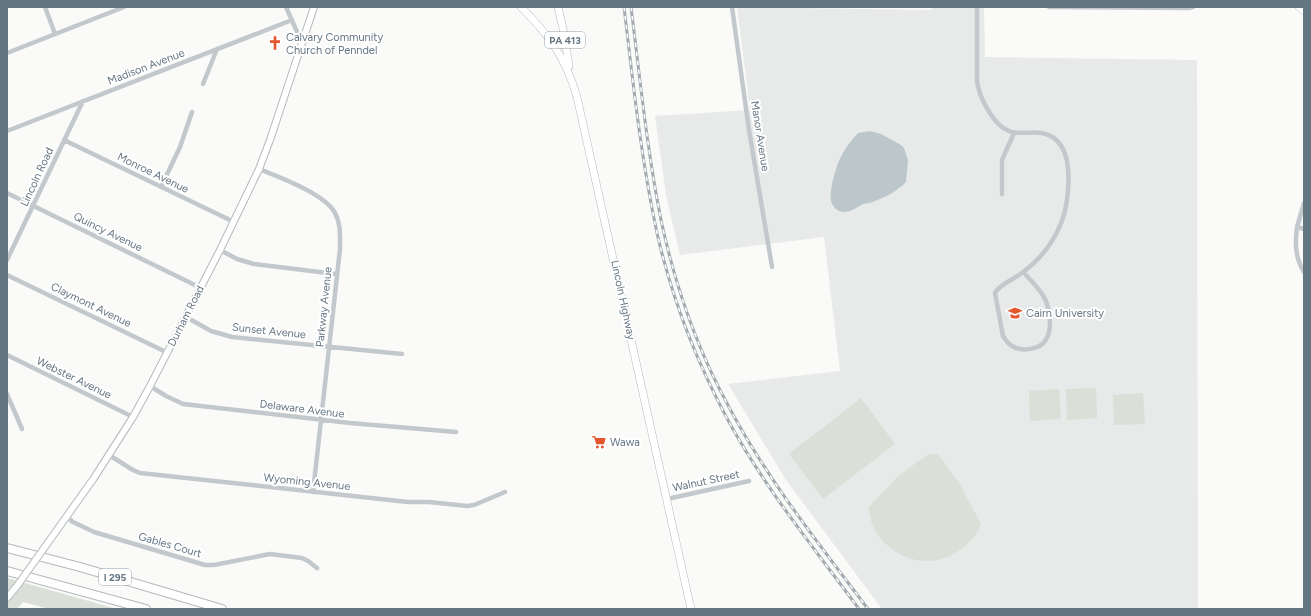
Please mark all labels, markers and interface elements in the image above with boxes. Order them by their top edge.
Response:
place label: Calvary Community Church of Penndel [286,31,383,57]
road number: PA 413 [545,32,585,48]
church icon: Calvary Community Church of Penndel [267,35,283,51]
street label: Madison Avenue [106,46,186,88]
street label: Manor Avenue [748,100,772,172]
street label: Lincoln Road [18,146,56,208]
street label: Monroe Avenue [115,150,191,196]
street label: Quincy Avenue [71,210,145,254]
street label: Lincoln Highway [608,259,638,341]
street label: Parkway Avenue [313,266,335,348]
street label: Claymont Avenue [49,280,133,330]
street label: Durham Road [165,283,207,349]
school or university icon: Cairn University [1007,305,1023,321]
place label: Cairn University [1026,307,1104,320]
street label: Sunset Avenue [231,321,307,341]
street label: Webster Avenue [35,354,113,402]
street label: Delaware Avenue [259,397,345,421]
supermarket icon: Wawa [591,434,607,450]
place label: Wawa [610,436,640,449]
street label: Walnut Street [671,468,741,494]
street label: Wyoming Avenue [263,471,351,493]
street label: Gables Court [137,530,203,560]
road number: I 295 [99,569,131,585]

